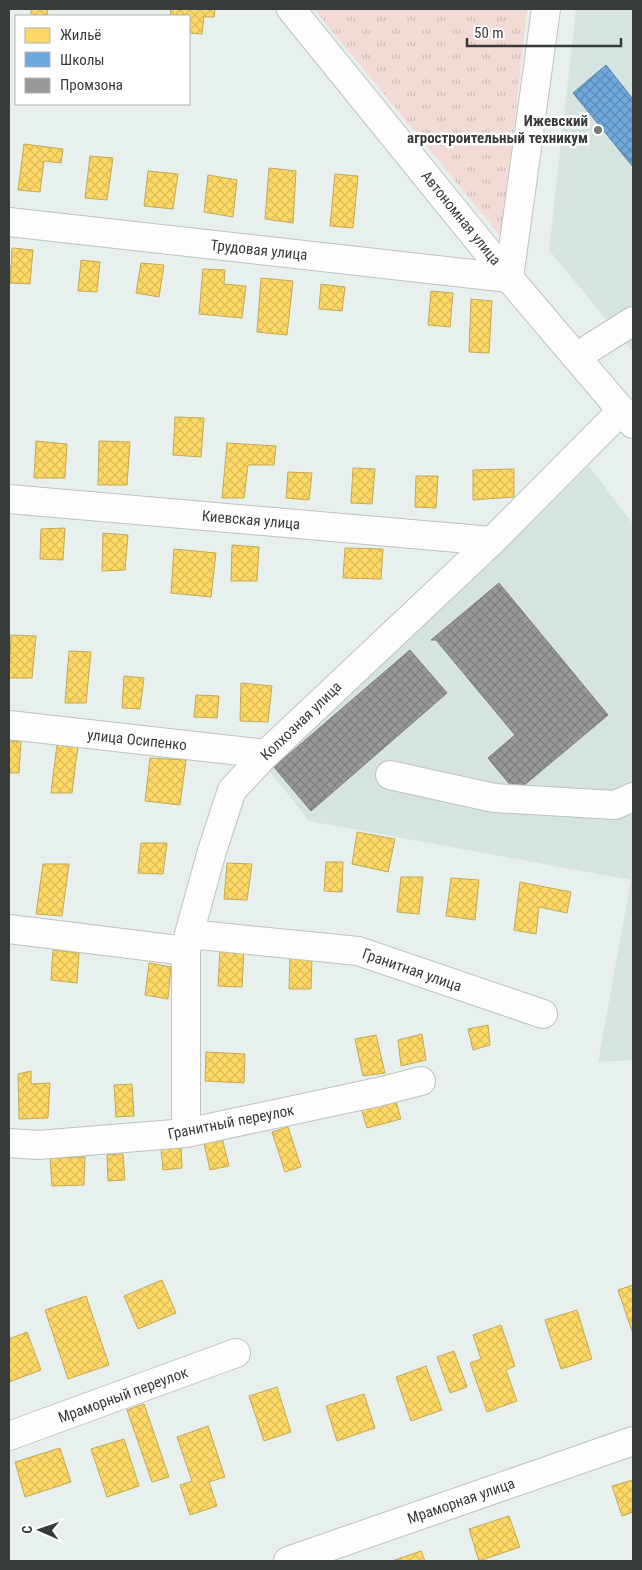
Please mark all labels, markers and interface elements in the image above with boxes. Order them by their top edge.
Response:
legend [15,15,190,105]
scale bar [467,15,621,47]
text: 50 m [474,24,504,42]
text: Жильё [60,26,101,44]
text: Школы [60,51,105,69]
text: Промзона [60,76,123,94]
place label: Ижевский агростроительный техникум [407,112,588,147]
marker: Ижевский агростроительный техникум [592,124,604,136]
street label: Автономная улица [417,167,505,269]
street label: Трудовая улица [210,236,308,264]
street label: Киевская улица [201,507,301,533]
street label: Колхозная улица [257,678,345,764]
street label: улица Осипенко [86,726,188,754]
street label: Гранитная улица [360,945,464,995]
street label: Гранитный переулок [166,1101,296,1143]
street label: Мраморный переулок [56,1363,190,1427]
street label: Мраморная улица [405,1474,517,1528]
north arrow [15,1505,65,1555]
text: С [19,1525,35,1534]

